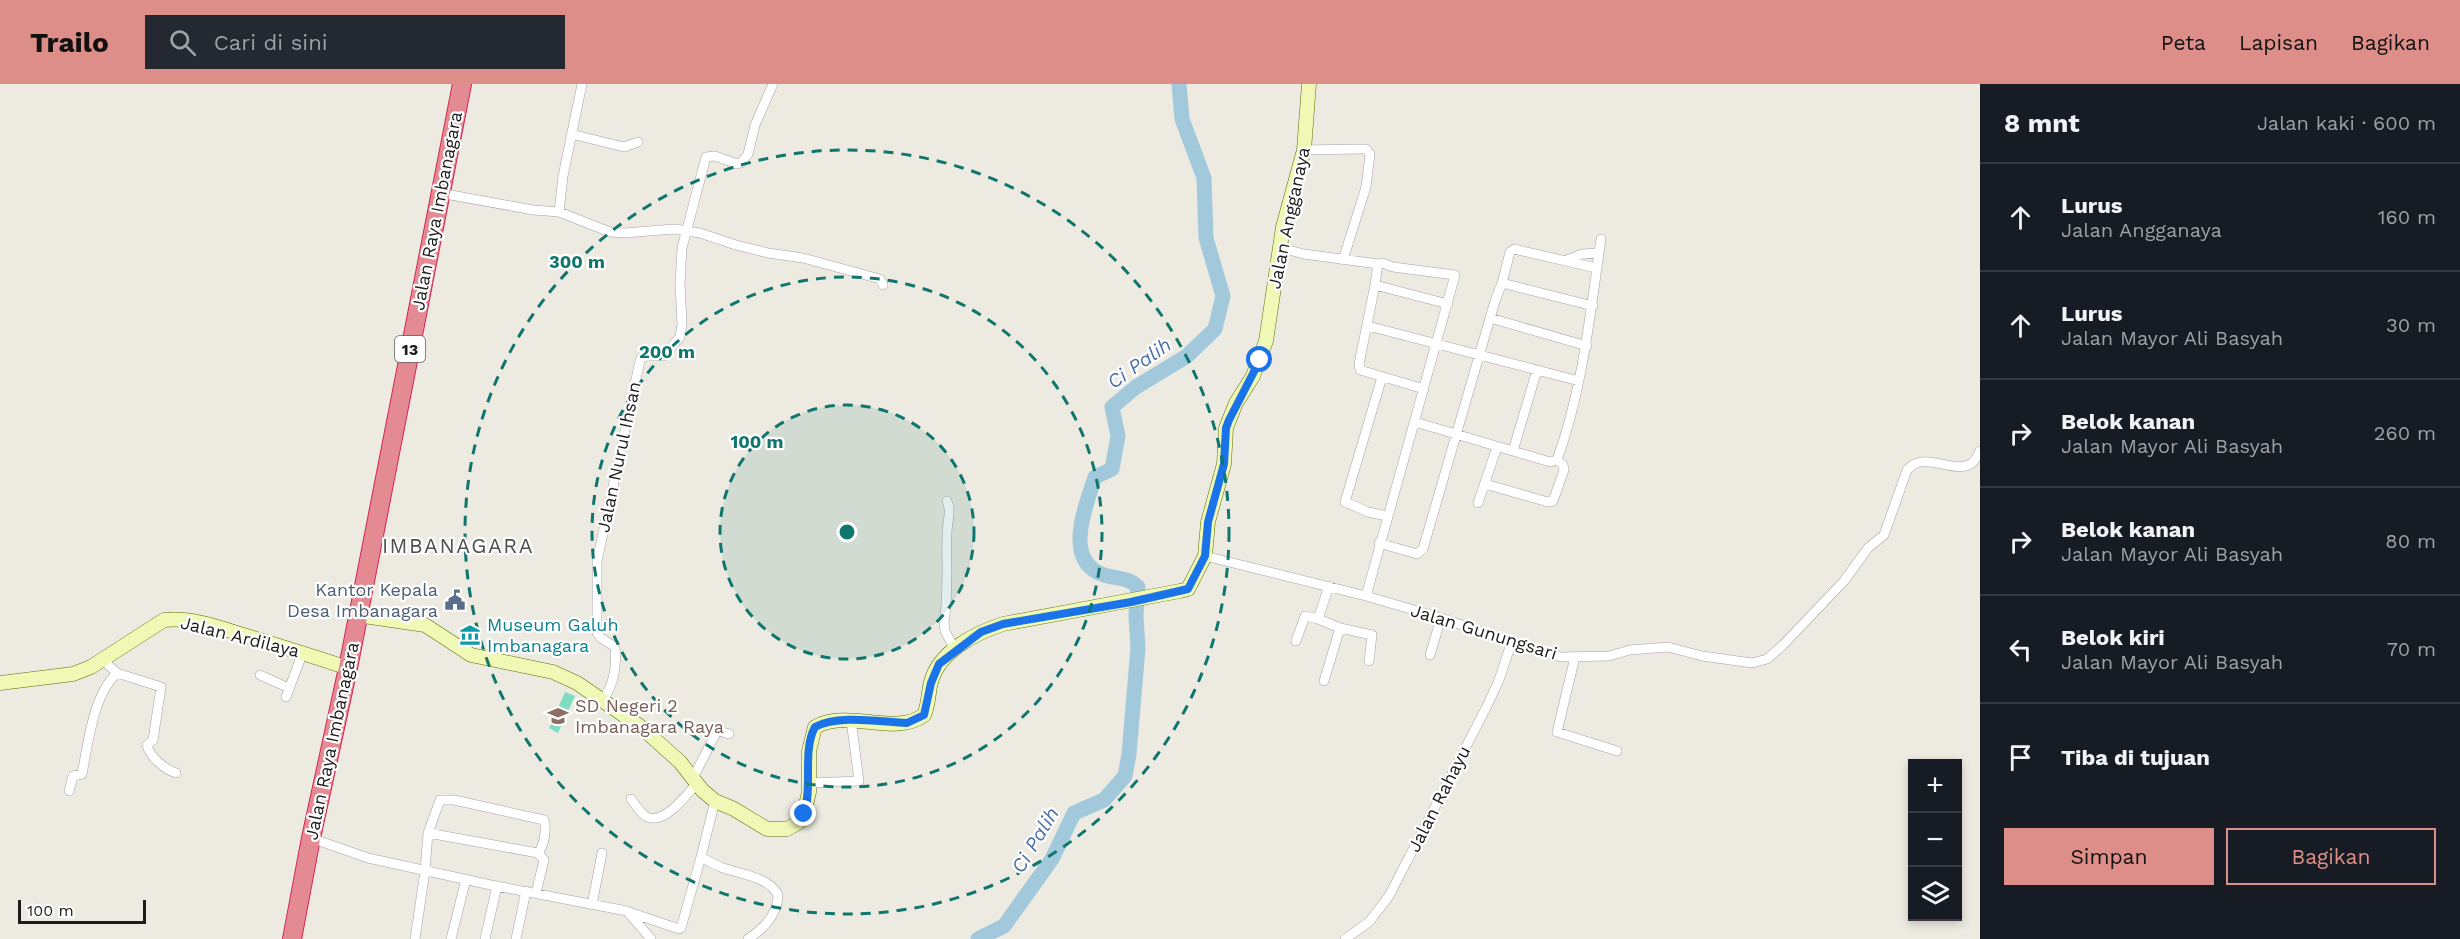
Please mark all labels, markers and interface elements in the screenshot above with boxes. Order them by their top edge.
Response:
search box [145,15,565,69]
text: Trailo [30,26,109,59]
icon: search [166,26,199,59]
text: Cari di sini [214,30,328,55]
text: Peta [2161,30,2206,55]
text: Lapisan [2239,30,2318,55]
text: Bagikan [2351,30,2430,55]
text: 8 mnt [2004,108,2080,138]
street label: Jalan Raya Imbanagara [407,110,466,312]
text: Jalan kaki · 600 m [2257,111,2436,135]
street label: Jalan Angganaya [1263,145,1314,291]
text: Lurus [2061,193,2123,218]
icon: ahead [2004,201,2037,234]
text: 160 m [2378,205,2436,229]
text: Jalan Angganaya [2061,218,2222,242]
text: 300 m [549,251,605,272]
text: Lurus [2061,301,2123,326]
icon: ahead [2004,309,2037,342]
text: 30 m [2386,313,2436,337]
text: Jalan Mayor Ali Basyah [2061,326,2283,350]
water label: Ci Palih [1102,332,1176,394]
road number: 13 [395,336,425,362]
text: 200 m [639,341,695,362]
route start [1246,346,1272,372]
street label: Jalan Nurul Ihsan [592,379,645,534]
text: Belok kanan [2061,409,2195,434]
icon: right [2004,417,2037,450]
text: 260 m [2374,421,2436,445]
text: 100 m [730,431,784,452]
text: Jalan Mayor Ali Basyah [2061,434,2283,458]
text: Belok kanan [2061,517,2195,542]
centre of rings [837,522,857,542]
icon: right [2004,525,2037,558]
text: 80 m [2385,529,2436,553]
district label: IMBANAGARA [382,533,534,558]
text: Jalan Mayor Ali Basyah [2061,542,2283,566]
place label: Kantor Kepala Desa Imbanagara [287,579,438,621]
public building icon: Kantor Kepala Desa Imbanagara [443,588,467,612]
street label: Jalan Gunungsari [1408,599,1560,664]
street label: Jalan Ardilaya [179,612,302,661]
place label: Museum Galuh Imbanagara [487,614,619,656]
museum icon: Museum Galuh Imbanagara [458,623,482,647]
text: Belok kiri [2061,625,2165,650]
icon: left [2004,633,2037,666]
text: 70 m [2387,637,2436,661]
street label: Jalan Raya Imbanagara [300,640,363,842]
text: Jalan Mayor Ali Basyah [2061,650,2283,674]
place label: SD Negeri 2 Imbanagara Raya [575,695,724,737]
school or university icon: SD Negeri 2 Imbanagara Raya [546,704,570,728]
icon: arrive [2004,741,2037,774]
street label: Jalan Rahayu [1403,742,1474,855]
text: Tiba di tujuan [2061,745,2210,770]
map controls [1908,759,1962,921]
button: + [1908,759,1962,813]
route end [790,800,816,826]
water label: Ci Palih [1006,803,1064,877]
button: − [1908,813,1962,867]
button: Simpan [2004,828,2214,885]
button: Bagikan [2226,828,2436,885]
button: layers [1908,867,1962,921]
scale bar [18,897,146,924]
text: 100 m [27,901,74,920]

